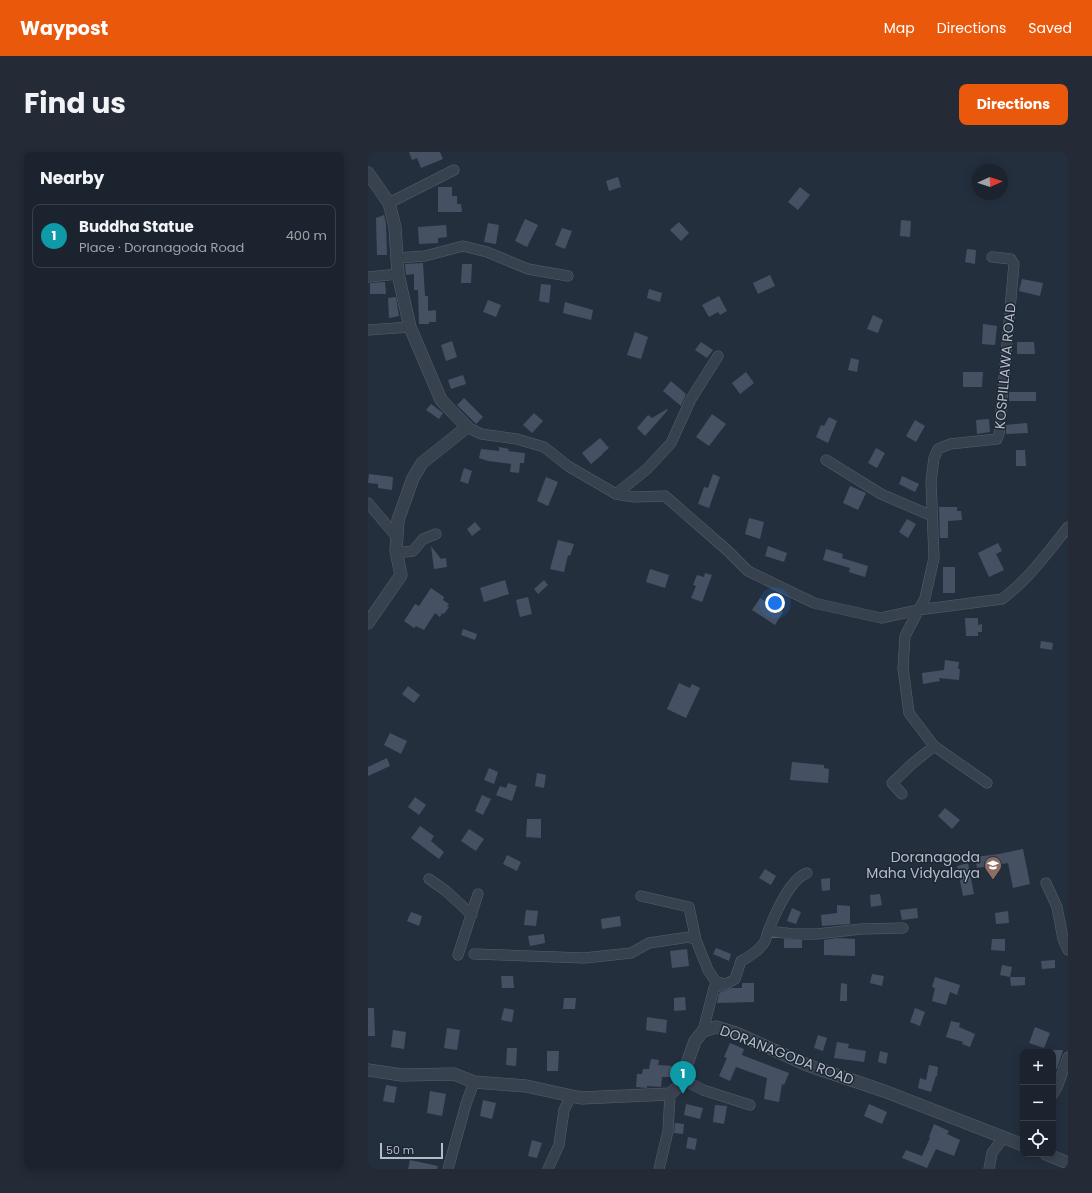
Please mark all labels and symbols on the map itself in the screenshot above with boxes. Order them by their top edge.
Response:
north arrow [972,164,1008,200]
street label: KOSPILLAWA ROAD [990,302,1020,430]
your location [765,593,785,613]
place label: Doranagoda Maha Vidyalaya [866,847,980,883]
school or university icon: Doranagoda Maha Vidyalaya [983,855,1003,880]
street label: DORANAGODA ROAD [717,1020,857,1090]
pin: 1 [670,1061,696,1094]
scale bar [380,1141,443,1160]

